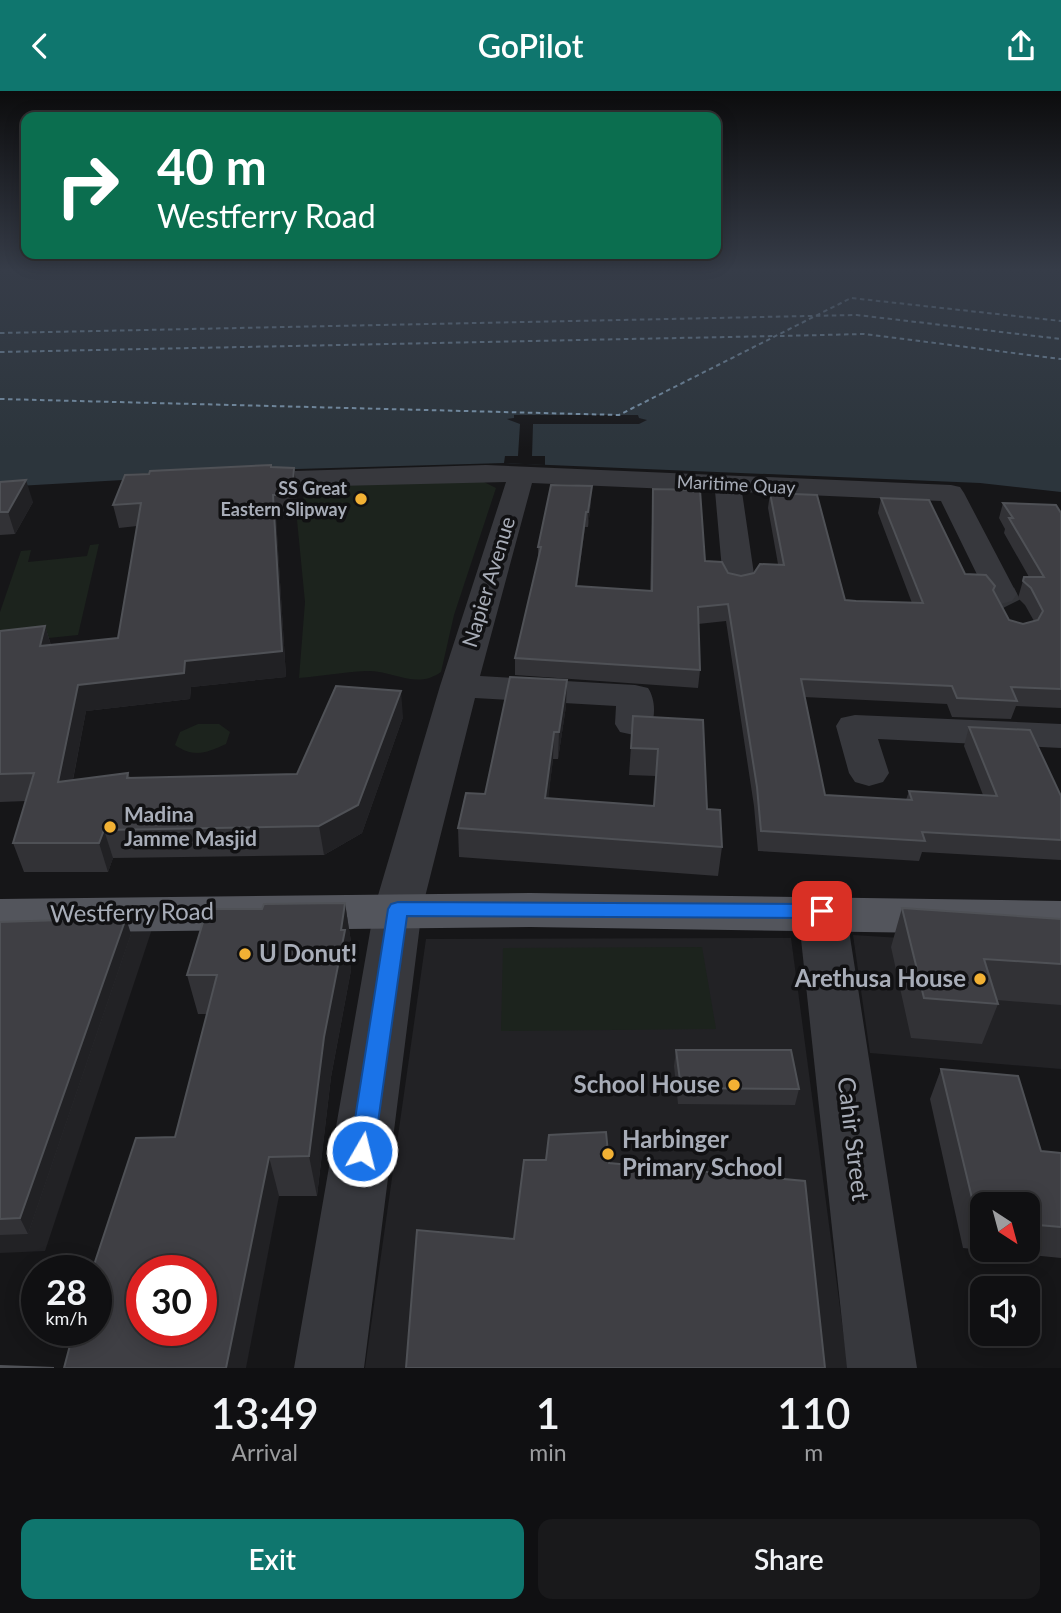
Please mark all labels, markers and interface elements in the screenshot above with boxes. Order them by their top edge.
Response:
text: GoPilot [478,26,583,65]
icon: back [21,27,59,65]
icon: share [1002,27,1040,65]
text: 40 m [157,137,267,195]
icon: right [42,140,133,231]
text: Westferry Road [157,196,376,235]
street label: Maritime Quay [676,470,797,498]
place label: SS Great Eastern Slipway [221,477,347,520]
marker: SS Great Eastern Slipway [353,491,369,507]
street label: Napier Avenue [456,513,519,650]
place label: Madina Jamme Masjid [124,801,257,850]
marker: Madina Jamme Masjid [102,819,118,835]
pin [792,881,852,941]
icon: arrive [803,892,841,930]
street label: Westferry Road [50,896,214,927]
place label: U Donut! [259,938,357,967]
marker: U Donut! [237,946,253,962]
place label: Arethusa House [794,963,966,992]
marker: Arethusa House [972,971,988,987]
place label: School House [574,1069,720,1098]
street label: Cahir Street [832,1075,877,1203]
marker: School House [726,1077,742,1093]
position arrow [325,1114,399,1188]
place label: Harbinger Primary School [622,1124,783,1181]
marker: Harbinger Primary School [600,1146,616,1162]
north arrow [970,1192,1040,1262]
map controls [970,1192,1040,1346]
speed limit sign: 30 [126,1255,217,1346]
text: 28 [46,1270,87,1312]
button: sound [970,1276,1040,1346]
text: km/h [45,1307,88,1329]
text: 13:49 [211,1388,319,1438]
text: 1 [536,1388,560,1438]
text: 110 [777,1388,850,1438]
text: Arrival [232,1438,298,1466]
text: min [529,1438,567,1466]
text: m [804,1438,823,1466]
button: Exit [21,1519,524,1599]
button: Share [538,1519,1040,1599]

